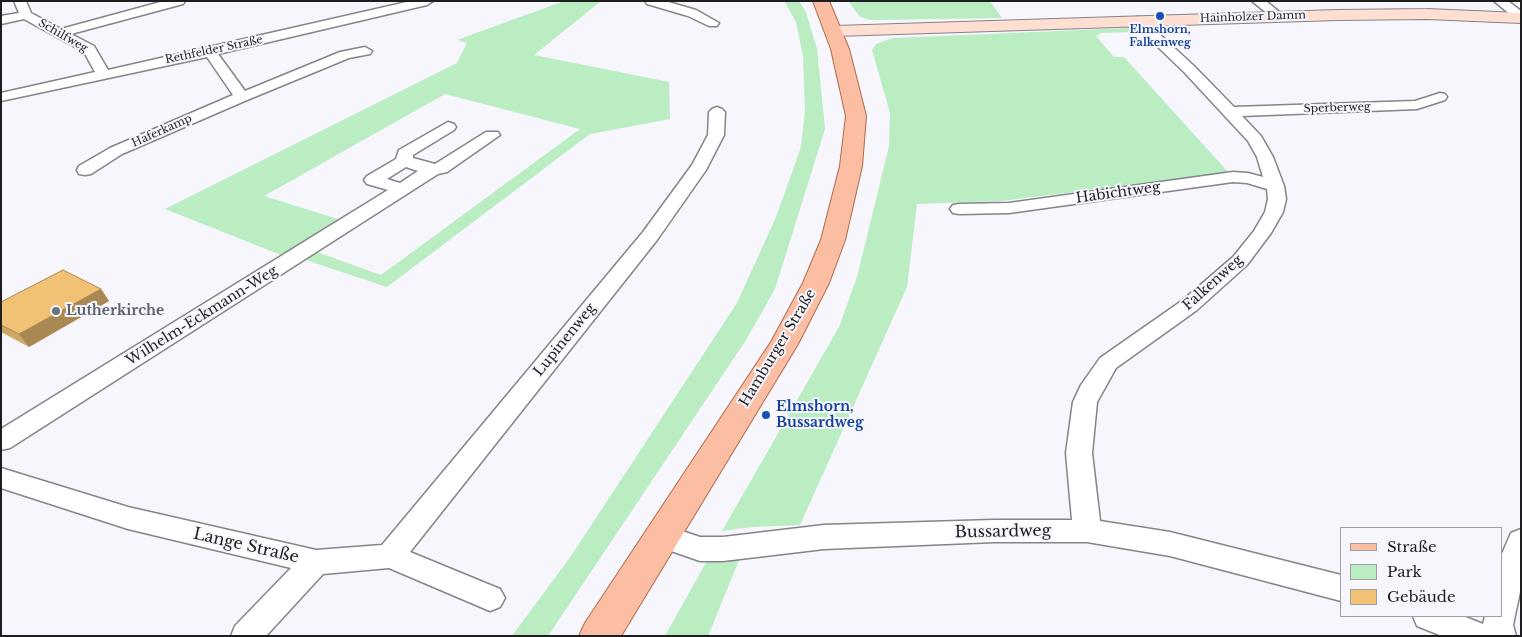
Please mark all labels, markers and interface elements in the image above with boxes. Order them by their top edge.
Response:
street label: Hainholzer Damm [1200,9,1306,25]
marker: Elmshorn, Falkenweg [1154,10,1166,22]
street label: Schilfweg [36,17,90,55]
place label: Elmshorn, Falkenweg [1129,23,1191,49]
street label: Rethfelder Straße [164,33,264,67]
street label: Sperberweg [1303,100,1371,116]
street label: Haferkamp [130,112,194,150]
street label: Habichtweg [1075,179,1161,207]
street label: Falkenweg [1180,252,1246,314]
street label: Wilhelm-Eckmann-Weg [123,262,281,370]
street label: Hamburger Straße [736,286,820,410]
street label: Lupinenweg [530,300,600,380]
place label: Lutherkirche [66,303,164,319]
marker: Lutherkirche [50,305,62,317]
place label: Elmshorn, Bussardweg [776,399,864,432]
marker: Elmshorn, Bussardweg [760,409,772,421]
street label: Bussardweg [955,522,1051,542]
street label: Lange Straße [191,525,301,567]
legend [1340,527,1502,617]
text: Straße [1387,537,1437,556]
text: Park [1387,562,1422,581]
text: Gebäude [1387,587,1456,606]

